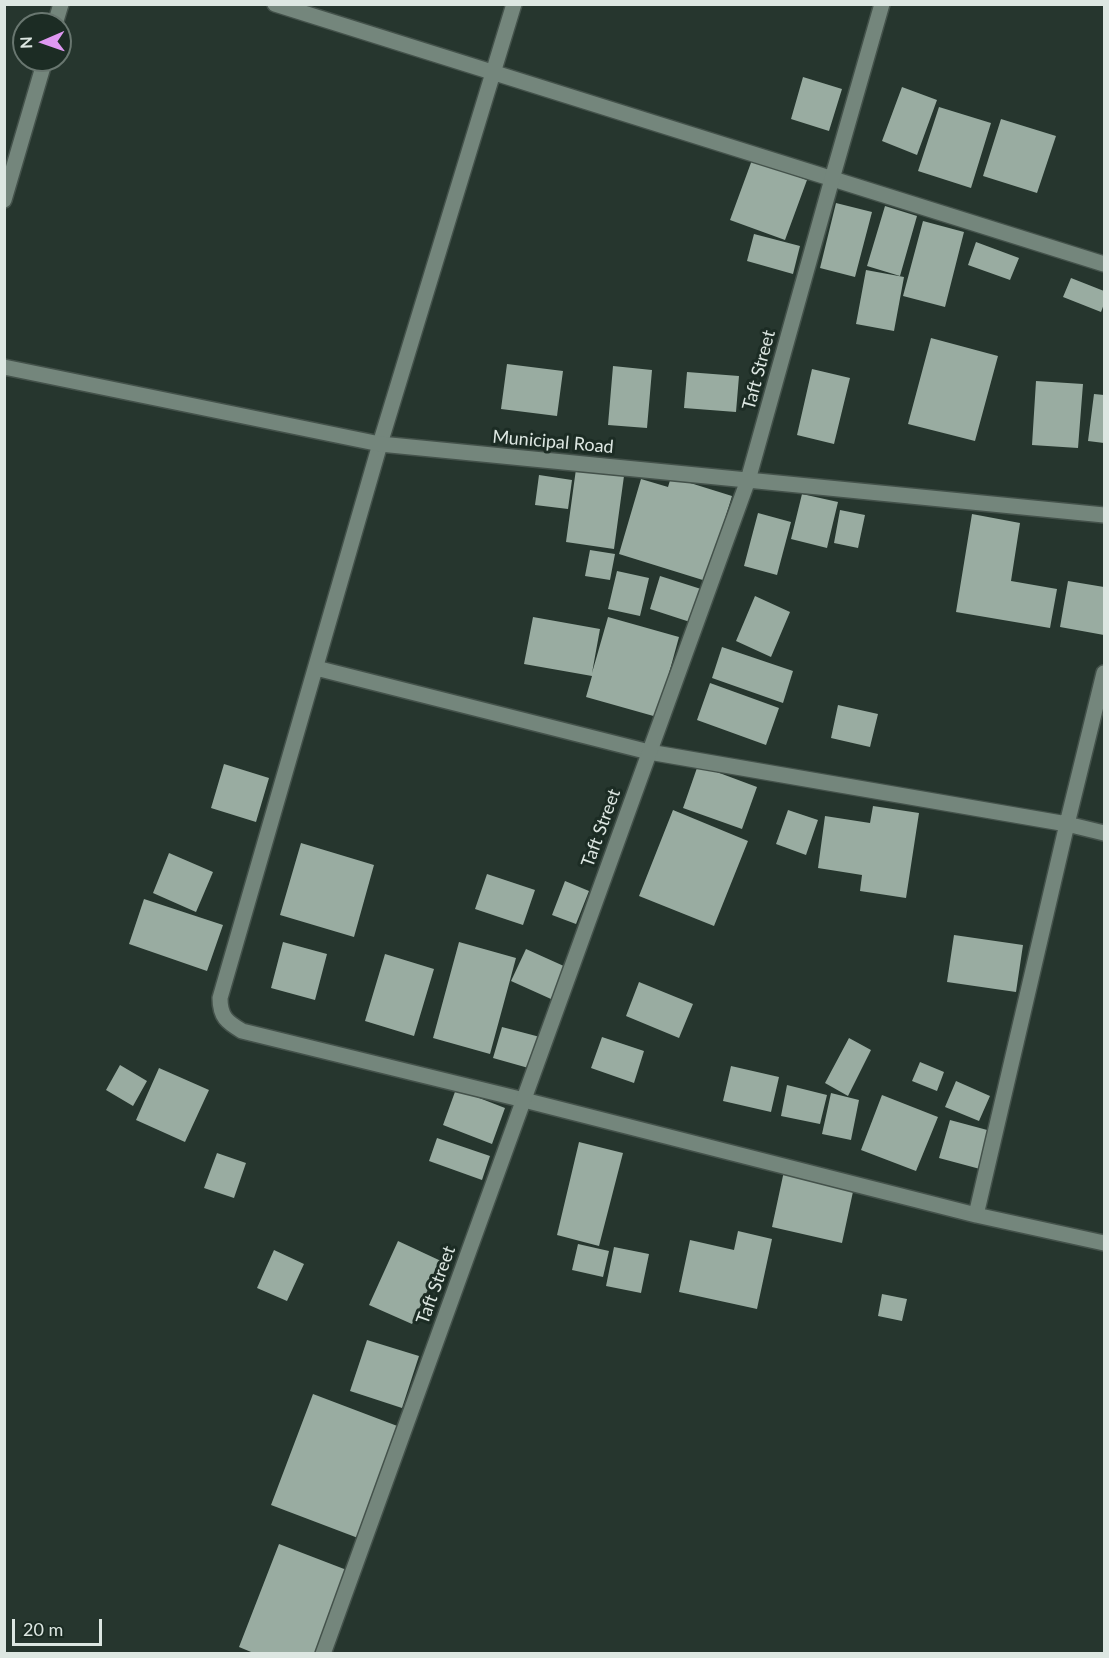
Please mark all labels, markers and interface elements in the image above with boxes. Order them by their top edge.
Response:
north arrow [12,12,72,72]
text: N [16,36,35,49]
street label: Taft Street [738,328,780,412]
street label: Municipal Road [491,426,615,458]
street label: Taft Street [577,786,625,870]
street label: Taft Street [412,1243,460,1327]
scale bar [15,1607,105,1645]
text: 20 m [23,1618,63,1640]

